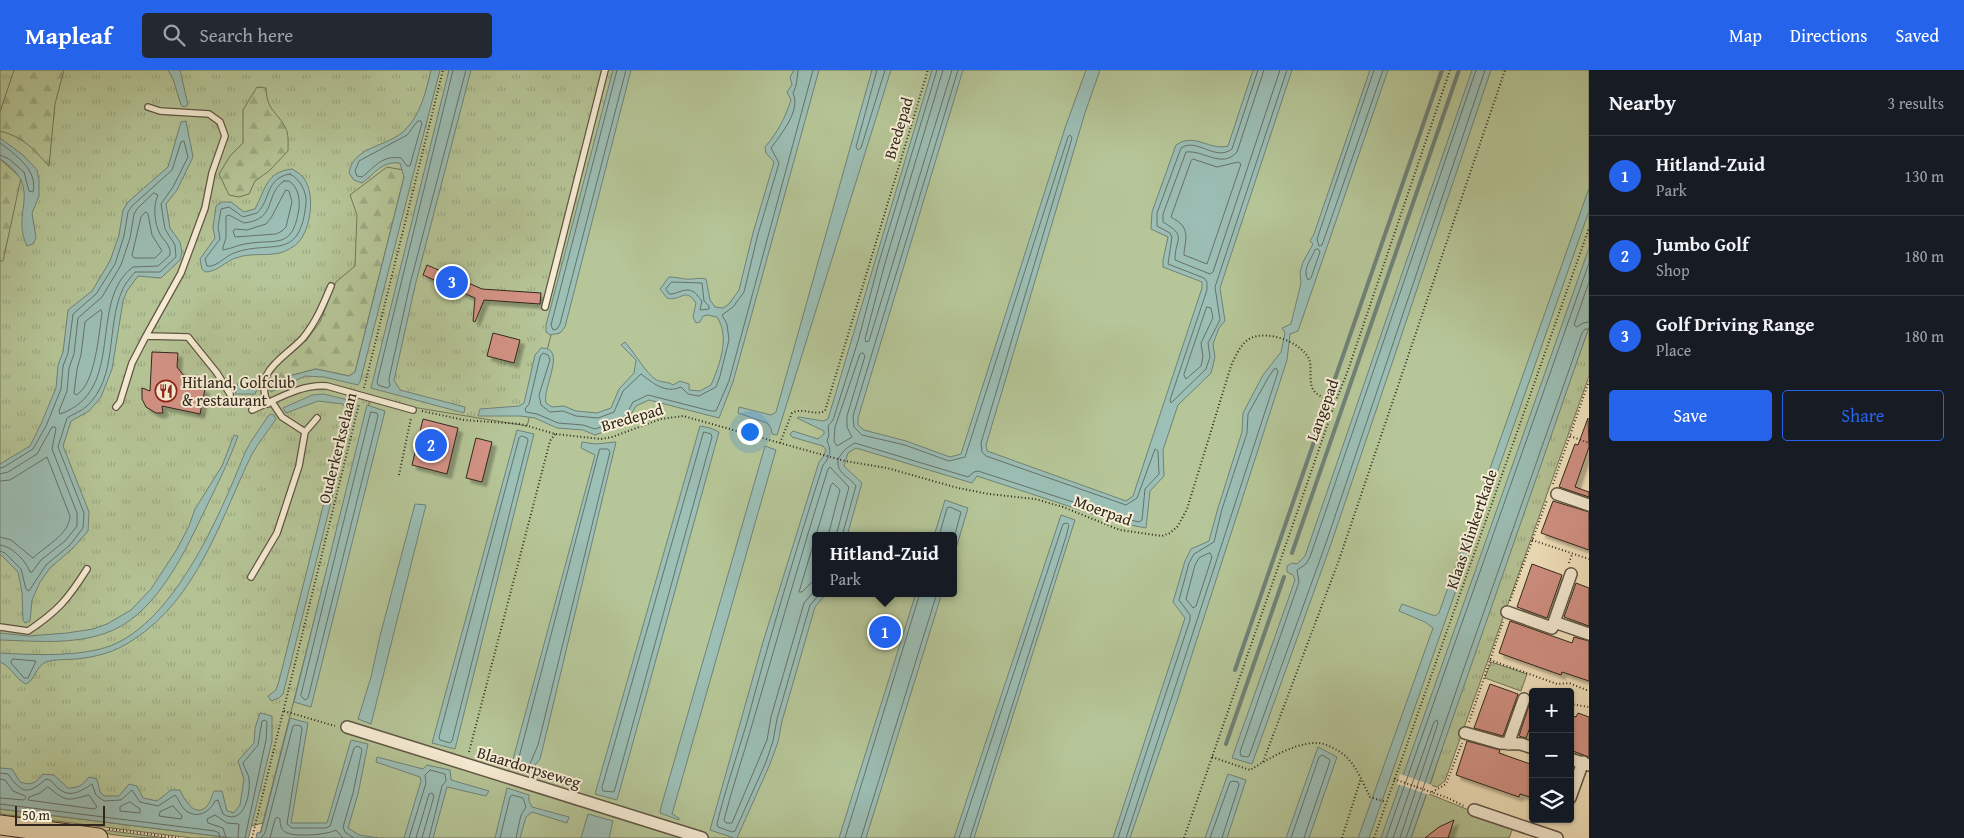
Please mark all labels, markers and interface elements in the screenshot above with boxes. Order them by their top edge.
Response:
search box [142,13,492,58]
text: Mapleaf [25,18,112,53]
icon: search [160,21,188,49]
text: Search here [200,21,293,49]
text: Map [1729,22,1762,49]
text: Directions [1790,22,1867,49]
text: Saved [1895,22,1939,49]
text: Nearby [1609,87,1676,118]
text: 3 results [1887,91,1944,115]
street label: Bredepad [877,94,919,162]
text: Hitland-Zuid [1656,150,1765,178]
text: 1 [1621,164,1629,188]
text: 130 m [1904,164,1944,188]
text: Park [1656,178,1687,202]
text: Jumbo Golf [1656,230,1749,258]
text: 2 [1621,244,1629,268]
text: 180 m [1904,244,1944,268]
text: Shop [1656,258,1690,282]
pin: 3 [436,263,468,301]
text: Golf Driving Range [1656,310,1815,338]
text: 3 [1621,324,1629,348]
text: 180 m [1904,324,1944,348]
text: Place [1656,338,1691,362]
place label: Hitland, Golfclub & restaurant [182,370,295,412]
street label: Langepad [1300,375,1344,444]
restaurant icon: Hitland, Golfclub & restaurant [154,379,178,403]
street label: Ouderkerkselaan [312,390,362,506]
button: Save [1609,390,1772,441]
button: Share [1782,390,1944,441]
street label: Bredepad [598,397,666,437]
your location [737,419,763,445]
pin: 2 [415,426,447,464]
street label: Klaas Klinkertkade [1439,466,1503,592]
street label: Moerpad [1071,488,1136,532]
popup [812,532,957,597]
text: Hitland-Zuid [830,539,939,567]
text: Park [830,567,861,591]
pin: 1 [869,613,901,651]
map controls [1529,688,1574,823]
button: + [1529,688,1574,733]
button: − [1529,733,1574,778]
street label: Blaardorpseweg [474,740,584,794]
button: layers [1529,778,1574,823]
scale bar [15,803,105,826]
text: 50 m [22,805,50,825]

